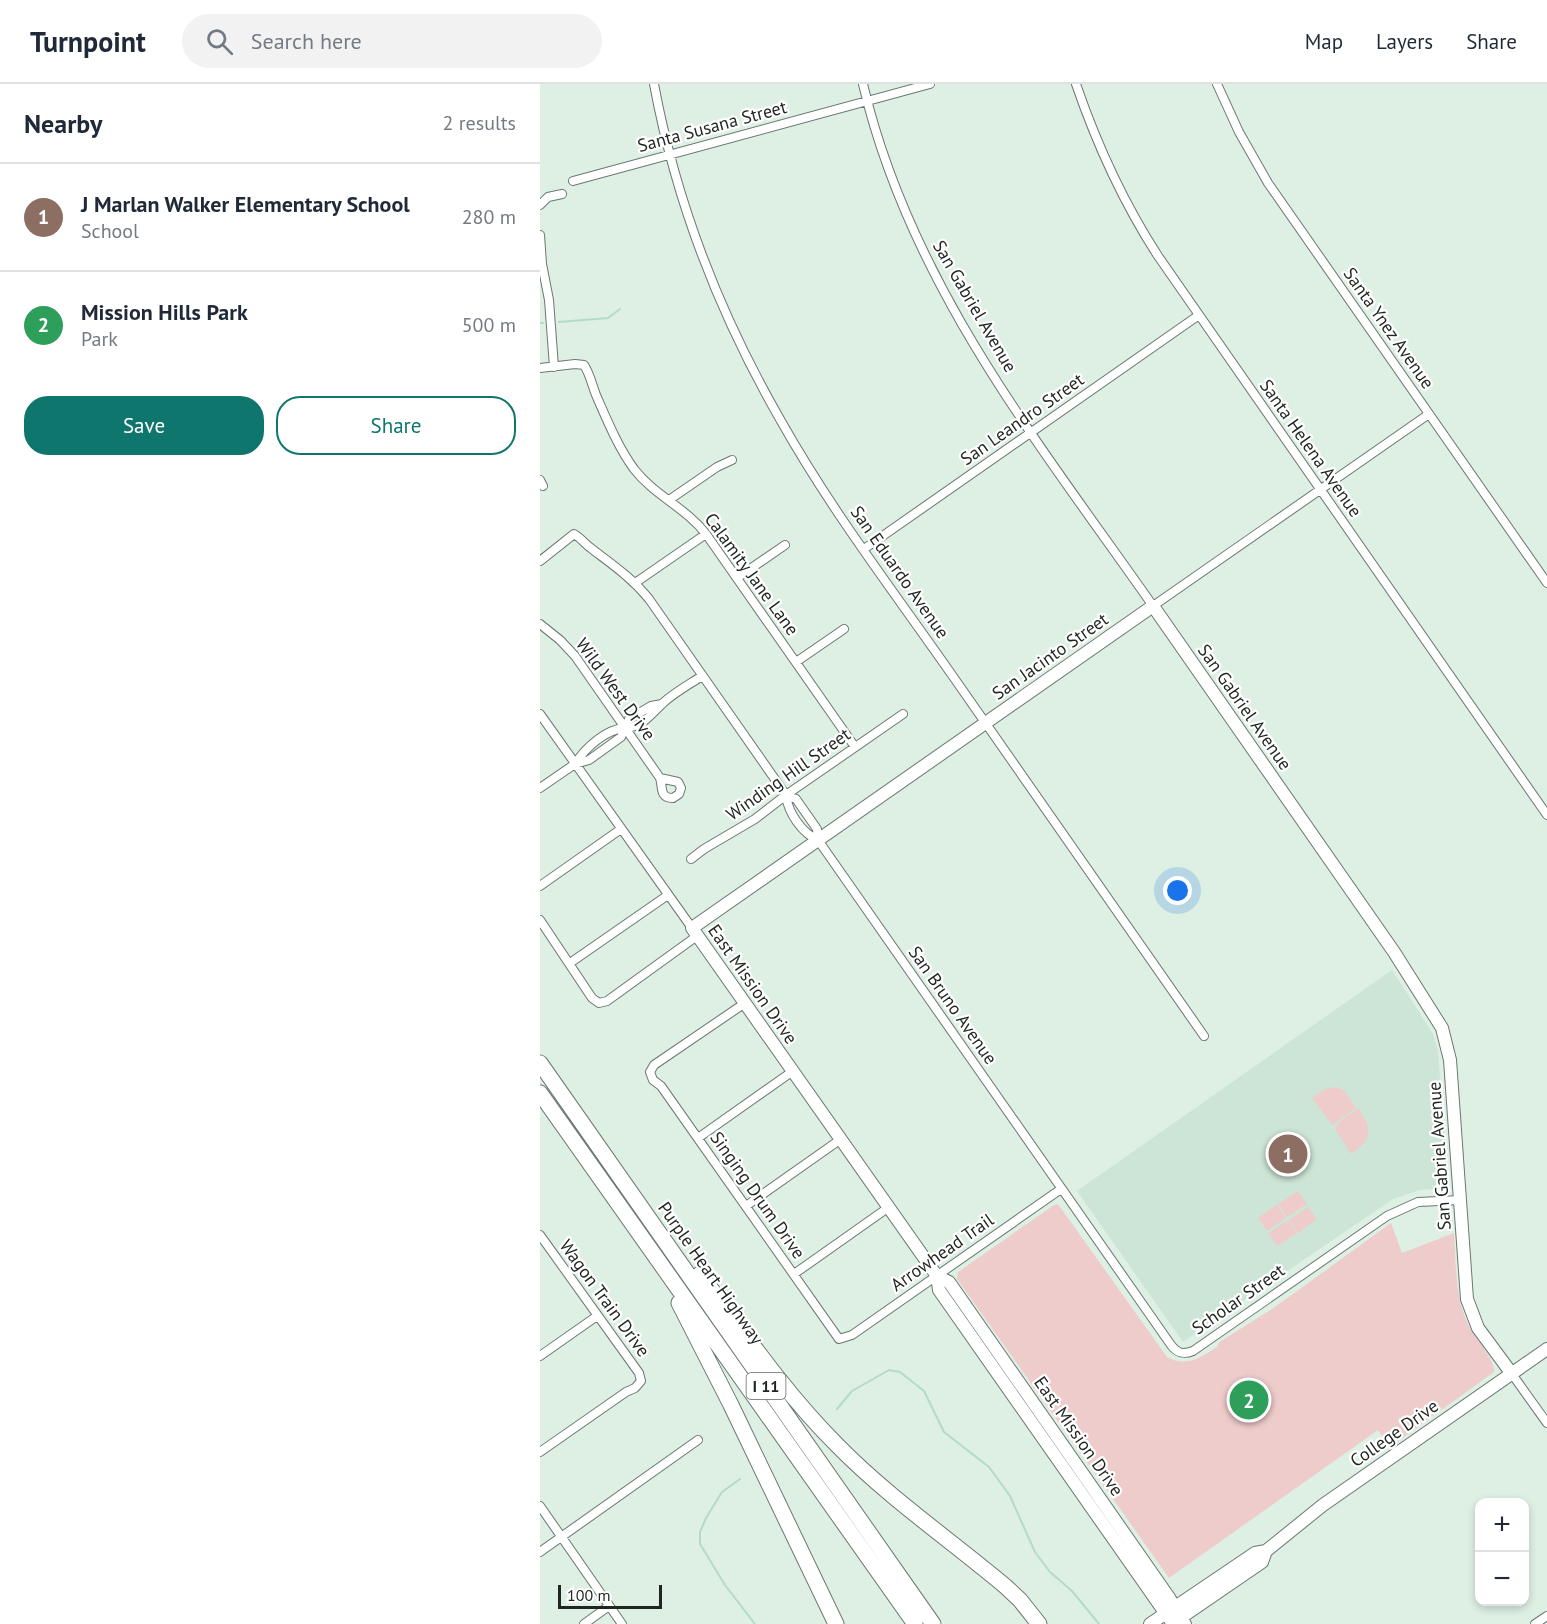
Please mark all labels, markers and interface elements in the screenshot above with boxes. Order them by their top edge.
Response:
search box [182,14,602,68]
text: Turnpoint [30,23,146,60]
icon: search [203,25,236,58]
text: Search here [251,27,362,55]
text: Map [1305,28,1343,55]
text: Layers [1376,28,1433,55]
text: Share [1466,28,1517,55]
street label: Santa Susana Street [635,95,789,157]
text: Nearby [24,107,102,140]
text: 2 results [443,110,516,136]
text: J Marlan Walker Elementary School [81,190,410,218]
text: 1 [38,204,49,230]
text: 280 m [462,204,516,230]
text: School [81,218,139,244]
street label: San Gabriel Avenue [928,236,1022,376]
street label: Santa Ynez Avenue [1339,263,1439,393]
text: Mission Hills Park [81,298,248,326]
text: 2 [38,312,49,338]
text: 500 m [462,312,516,338]
text: Park [81,326,118,352]
street label: San Leandro Street [956,368,1088,470]
street label: Santa Helena Avenue [1255,375,1367,521]
button: Save [24,396,264,455]
button: Share [276,396,516,455]
street label: San Eduardo Avenue [846,501,954,643]
street label: Calamity Jane Lane [700,508,804,640]
street label: San Jacinto Street [988,607,1112,705]
street label: Wild West Drive [571,633,661,745]
street label: San Gabriel Avenue [1193,640,1297,774]
street label: Winding Hill Street [721,723,855,825]
your location [1163,876,1192,905]
street label: East Mission Drive [703,920,803,1048]
street label: San Bruno Avenue [904,941,1002,1069]
street label: San Gabriel Avenue [1422,1081,1456,1231]
street label: Singing Drum Drive [705,1127,811,1263]
pin: 1 [1268,1132,1308,1176]
street label: Purple Heart Highway [653,1197,769,1349]
street label: Arrowhead Trail [886,1208,999,1296]
street label: Wagon Train Drive [555,1235,655,1361]
street label: Scholar Street [1187,1259,1289,1339]
street label: East Mission Drive [1029,1372,1129,1500]
road number: I 11 [746,1373,786,1399]
pin: 2 [1230,1378,1268,1422]
street label: College Drive [1345,1394,1443,1472]
map controls [1475,1498,1529,1606]
button: + [1475,1498,1529,1552]
button: − [1475,1552,1529,1606]
scale bar [558,1582,662,1610]
text: 100 m [567,1585,610,1605]

